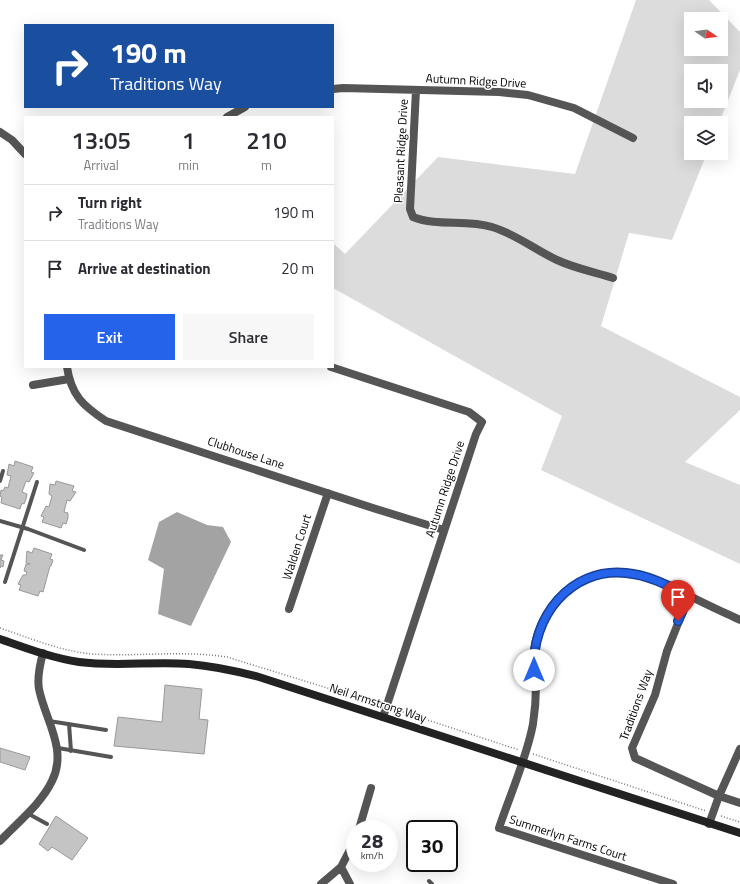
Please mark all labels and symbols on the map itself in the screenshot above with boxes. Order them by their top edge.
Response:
north arrow [684,12,728,56]
street label: Autumn Ridge Drive [425,68,527,93]
street label: Pleasant Ridge Drive [388,98,413,204]
street label: Clubhouse Lane [205,431,287,474]
street label: Autumn Ridge Drive [420,438,469,540]
street label: Walden Court [277,511,316,582]
pin [661,580,695,621]
position arrow [513,649,555,691]
street label: Traditions Way [614,666,657,743]
street label: Neil Armstrong Way [327,678,429,727]
street label: Summerlyn Farms Court [507,810,630,866]
speed limit sign: 30 [406,820,458,872]

